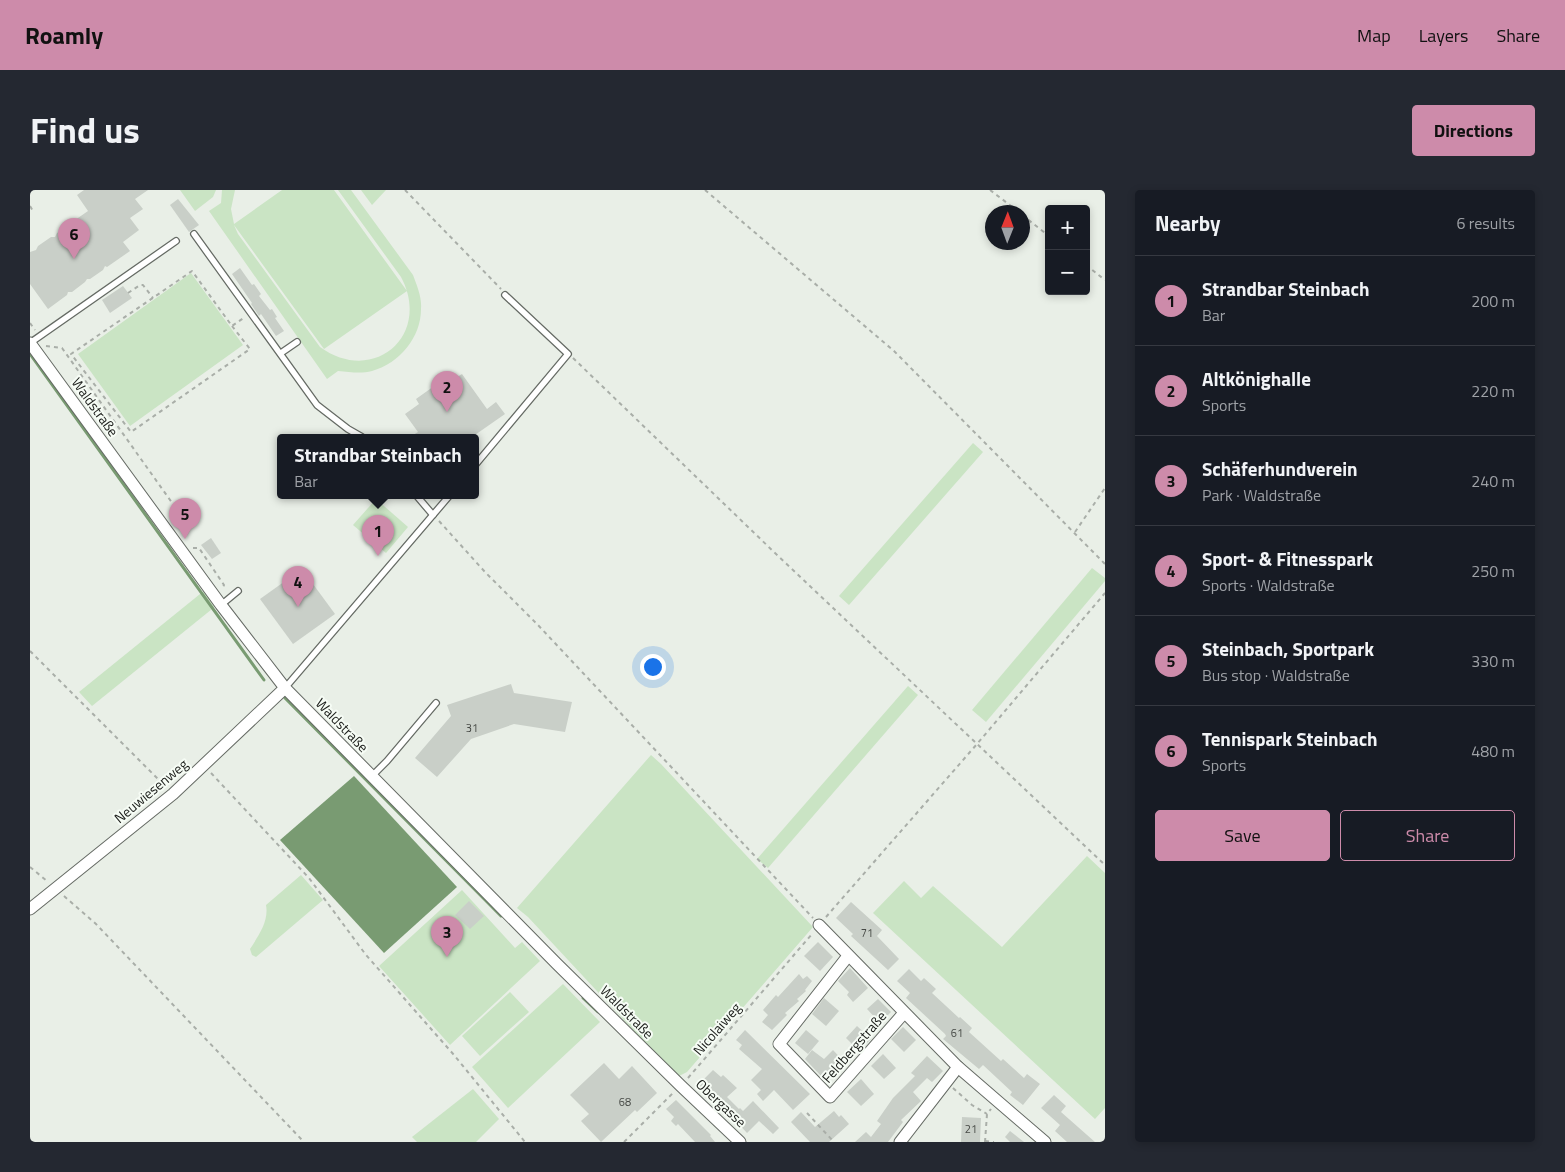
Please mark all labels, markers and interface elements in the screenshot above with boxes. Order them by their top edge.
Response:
text: Roamly [25,17,103,53]
text: Map [1357,22,1391,49]
text: Layers [1419,22,1468,49]
text: Share [1496,22,1540,49]
text: Find us [30,103,140,157]
button: Directions [1412,105,1535,156]
north arrow [985,205,1030,250]
map controls [1045,205,1090,295]
button: + [1045,205,1090,250]
text: Nearby [1155,207,1220,239]
text: 6 results [1456,211,1515,235]
pin: 6 [58,218,90,259]
button: − [1045,250,1090,295]
text: Strandbar Steinbach [1202,274,1369,303]
text: 1 [1167,289,1175,313]
text: 200 m [1471,289,1515,313]
text: Bar [1202,303,1225,327]
text: Altkönighalle [1202,364,1311,393]
pin: 2 [431,371,463,412]
street label: Waldstraße [67,373,124,440]
text: 2 [1167,379,1175,403]
text: 220 m [1471,379,1515,403]
text: Sports [1202,393,1246,417]
popup [277,434,479,499]
text: Strandbar Steinbach [294,440,462,469]
text: Schäferhundverein [1202,454,1358,483]
text: Bar [294,469,318,493]
text: 3 [1167,469,1175,493]
text: 240 m [1471,469,1515,493]
text: Park · Waldstraße [1202,483,1321,507]
pin: 5 [169,498,201,539]
pin: 1 [362,515,394,556]
text: Sport- & Fitnesspark [1202,544,1373,573]
text: 4 [1167,559,1175,583]
text: 250 m [1471,559,1515,583]
pin: 4 [282,566,314,607]
text: Sports · Waldstraße [1202,573,1335,597]
text: Steinbach, Sportpark [1202,634,1374,663]
text: 5 [1167,649,1175,673]
text: 330 m [1471,649,1515,673]
your location [640,654,666,680]
text: Bus stop · Waldstraße [1202,663,1350,687]
street label: Waldstraße [311,693,374,756]
house number: 31 [466,720,478,736]
text: Tennispark Steinbach [1202,724,1378,753]
text: 6 [1167,739,1175,763]
text: 480 m [1471,739,1515,763]
street label: Neuwiesenweg [109,753,192,828]
text: Sports [1202,753,1246,777]
button: Save [1155,810,1330,861]
button: Share [1340,810,1515,861]
pin: 3 [431,916,463,957]
house number: 71 [861,925,873,941]
street label: Waldstraße [596,980,659,1043]
street label: Nicolaiweg [688,998,746,1060]
street label: Feldbergstraße [816,1006,891,1087]
house number: 61 [951,1025,963,1041]
street label: Obergasse [691,1074,751,1132]
house number: 68 [619,1094,631,1110]
house number: 21 [965,1121,977,1137]

